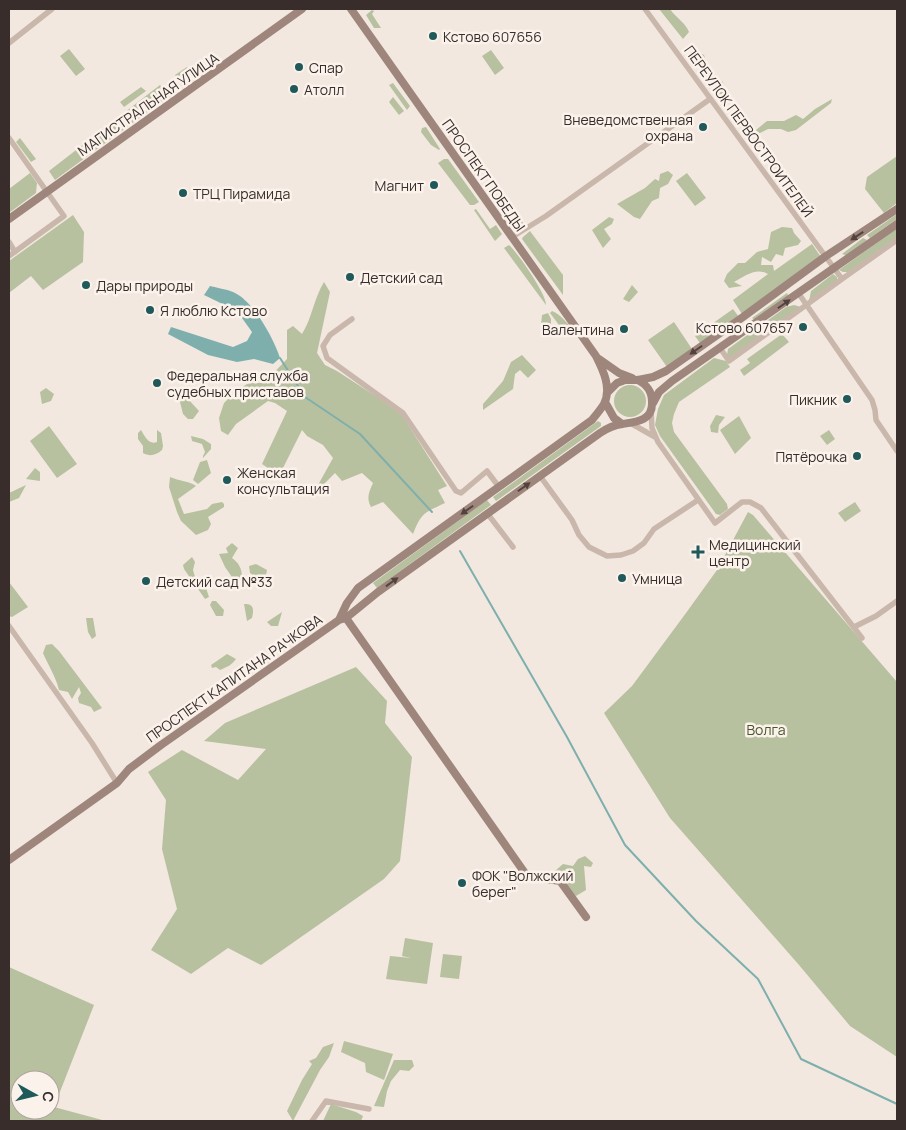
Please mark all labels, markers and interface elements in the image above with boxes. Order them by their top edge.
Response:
place label: Кстово 607656 [443,27,542,46]
marker: Кстово 607656 [427,30,439,42]
street label: ПЕРЕУЛОК ПЕРВОСТРОИТЕЛЕЙ [680,41,818,221]
street label: МАГИСТРАЛЬНАЯ УЛИЦА [74,48,222,160]
place label: Спар [309,58,343,77]
marker: Спар [293,61,305,73]
place label: Атолл [304,80,344,99]
marker: Атолл [288,83,300,95]
place label: Вневедомственная охрана [564,110,693,145]
street label: ПРОСПЕКТ ПОБЕДЫ [438,115,530,235]
marker: Вневедомственная охрана [697,121,709,133]
place label: Магнит [375,176,424,195]
marker: Магнит [428,179,440,191]
place label: ТРЦ Пирамида [193,184,290,203]
marker: ТРЦ Пирамида [177,187,189,199]
one-way arrow [850,231,863,240]
place label: Детский сад [360,268,443,287]
marker: Детский сад [344,271,356,283]
place label: Дары природы [96,276,193,295]
marker: Дары природы [80,279,92,291]
one-way arrow [777,299,791,309]
place label: Я люблю Кстово [160,301,267,320]
marker: Я люблю Кстово [144,304,156,316]
place label: Кстово 607657 [696,318,793,337]
place label: Валентина [542,320,614,339]
marker: Кстово 607657 [797,321,809,333]
marker: Валентина [618,323,630,335]
one-way arrow [689,345,703,355]
place label: Федеральная служба судебных приставов [167,366,308,401]
marker: Федеральная служба судебных приставов [151,377,163,389]
place label: Пикник [789,390,838,409]
marker: Пикник [841,393,853,405]
place label: Пятёрочка [775,447,847,466]
marker: Пятёрочка [851,450,863,462]
place label: Женская консультация [237,463,329,498]
marker: Женская консультация [221,474,233,486]
one-way arrow [517,482,531,492]
one-way arrow [460,505,474,515]
place label: Медицинский центр [709,535,801,570]
marker: Медицинский центр [691,545,705,559]
place label: Умница [632,569,682,588]
place label: Детский сад №33 [156,572,272,591]
marker: Умница [616,572,628,584]
marker: Детский сад №33 [140,575,152,587]
one-way arrow [385,577,399,587]
street label: ПРОСПЕКТ КАПИТАНА РАЧКОВА [142,610,326,746]
park label: Волга [747,720,785,739]
place label: ФОК "Волжский берег" [472,866,573,901]
marker: ФОК "Волжский берег" [456,877,468,889]
north arrow [10,1070,60,1120]
text: С [38,1090,58,1103]

